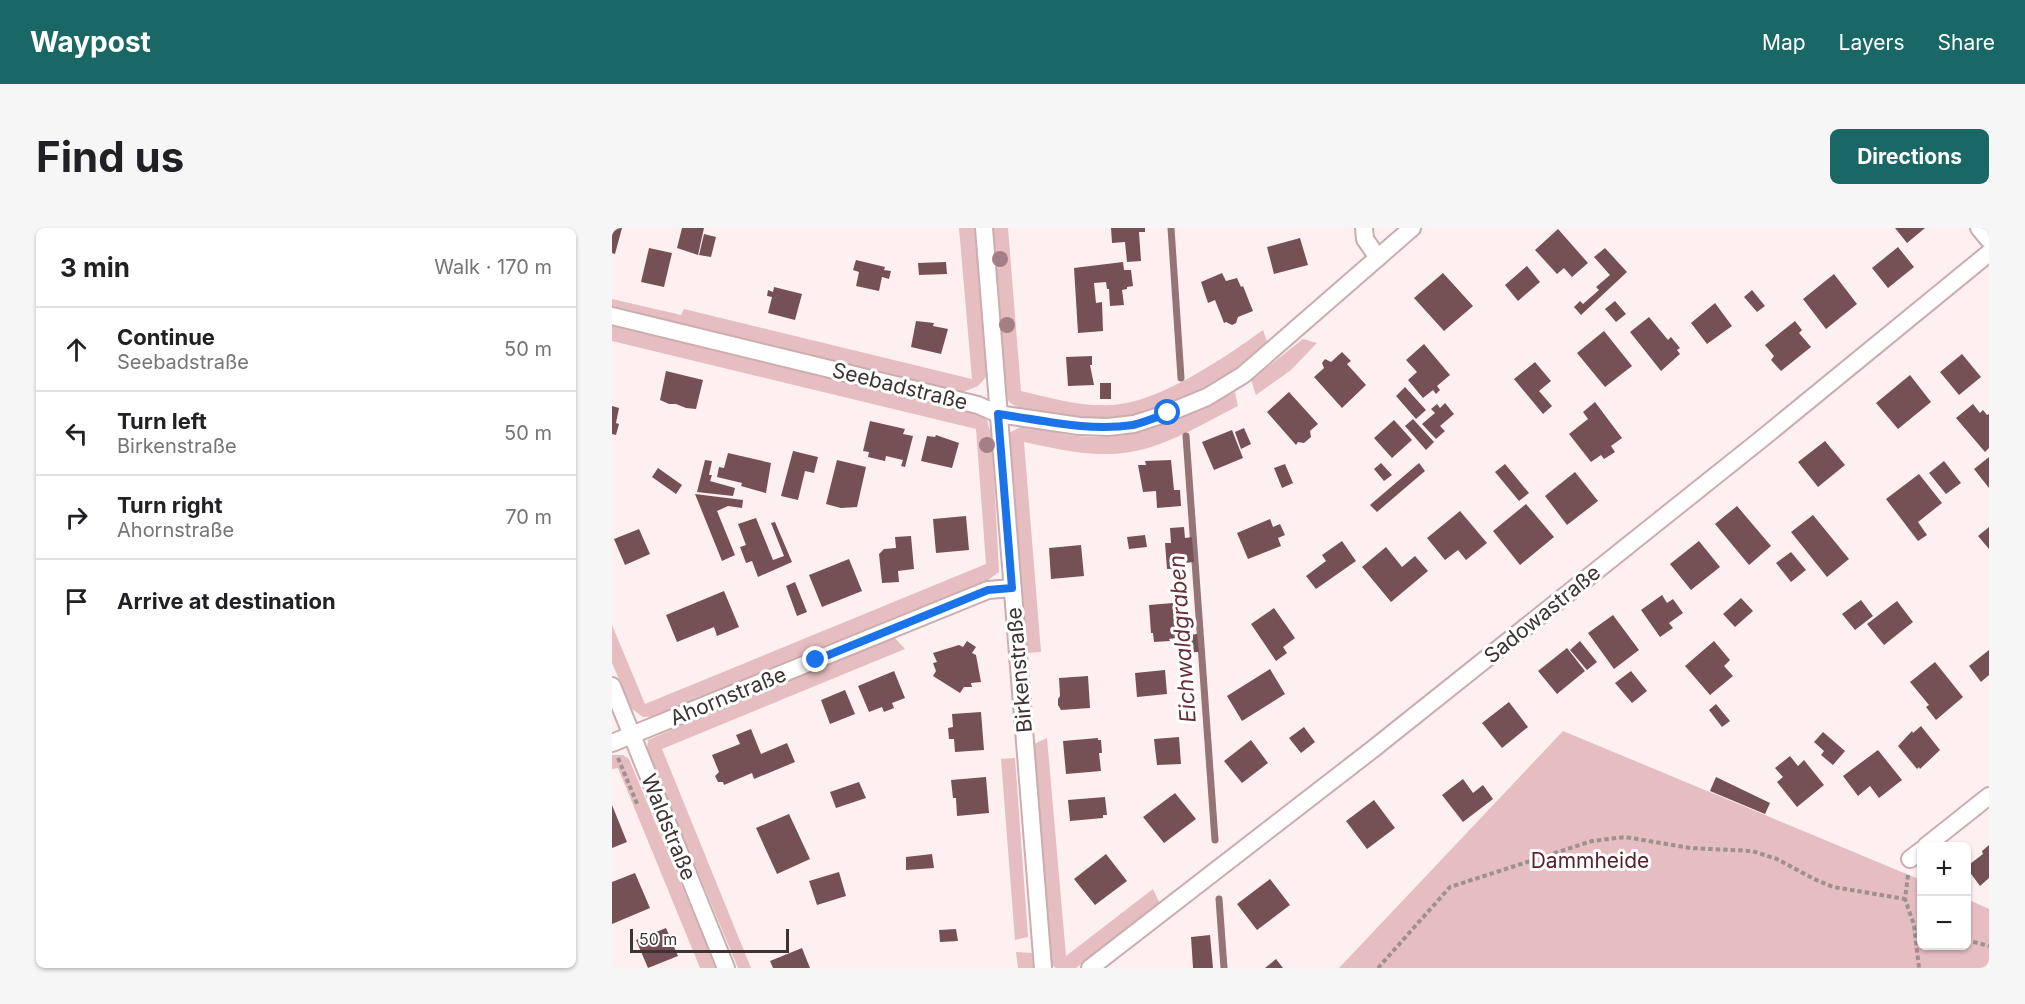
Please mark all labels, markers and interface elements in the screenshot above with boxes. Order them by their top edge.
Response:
text: Waypost [30,25,151,59]
text: Map [1762,30,1806,55]
text: Layers [1839,30,1905,55]
text: Share [1938,30,1995,55]
button: Directions [1830,129,1989,184]
text: Find us [36,131,184,182]
text: 3 min [60,252,130,283]
text: Walk · 170 m [434,255,552,279]
text: Continue [117,324,215,350]
icon: ahead [60,333,93,366]
text: 50 m [504,337,552,361]
text: Seebadstraße [117,350,249,374]
street label: Seebadstraße [830,357,970,415]
route start [1154,399,1180,425]
text: Turn left [117,408,207,434]
icon: left [60,417,93,450]
text: 50 m [504,421,552,445]
text: Birkenstraße [117,434,237,458]
text: Turn right [117,492,223,518]
icon: right [60,501,93,534]
text: 70 m [505,505,552,529]
text: Ahornstraße [117,518,234,542]
water label: Eichwaldgraben [1163,554,1201,724]
street label: Sadowastraße [1479,560,1605,668]
icon: arrive [60,585,93,618]
text: Arrive at destination [117,588,336,614]
street label: Birkenstraße [1001,606,1037,734]
route end [802,646,828,672]
street label: Ahornstraße [666,661,790,731]
street label: Waldstraße [636,770,702,884]
map controls [1917,842,1971,950]
button: + [1917,842,1971,896]
park label: Dammheide [1531,848,1649,873]
button: − [1917,896,1971,950]
scale bar [630,926,789,954]
text: 50 m [639,929,677,949]

